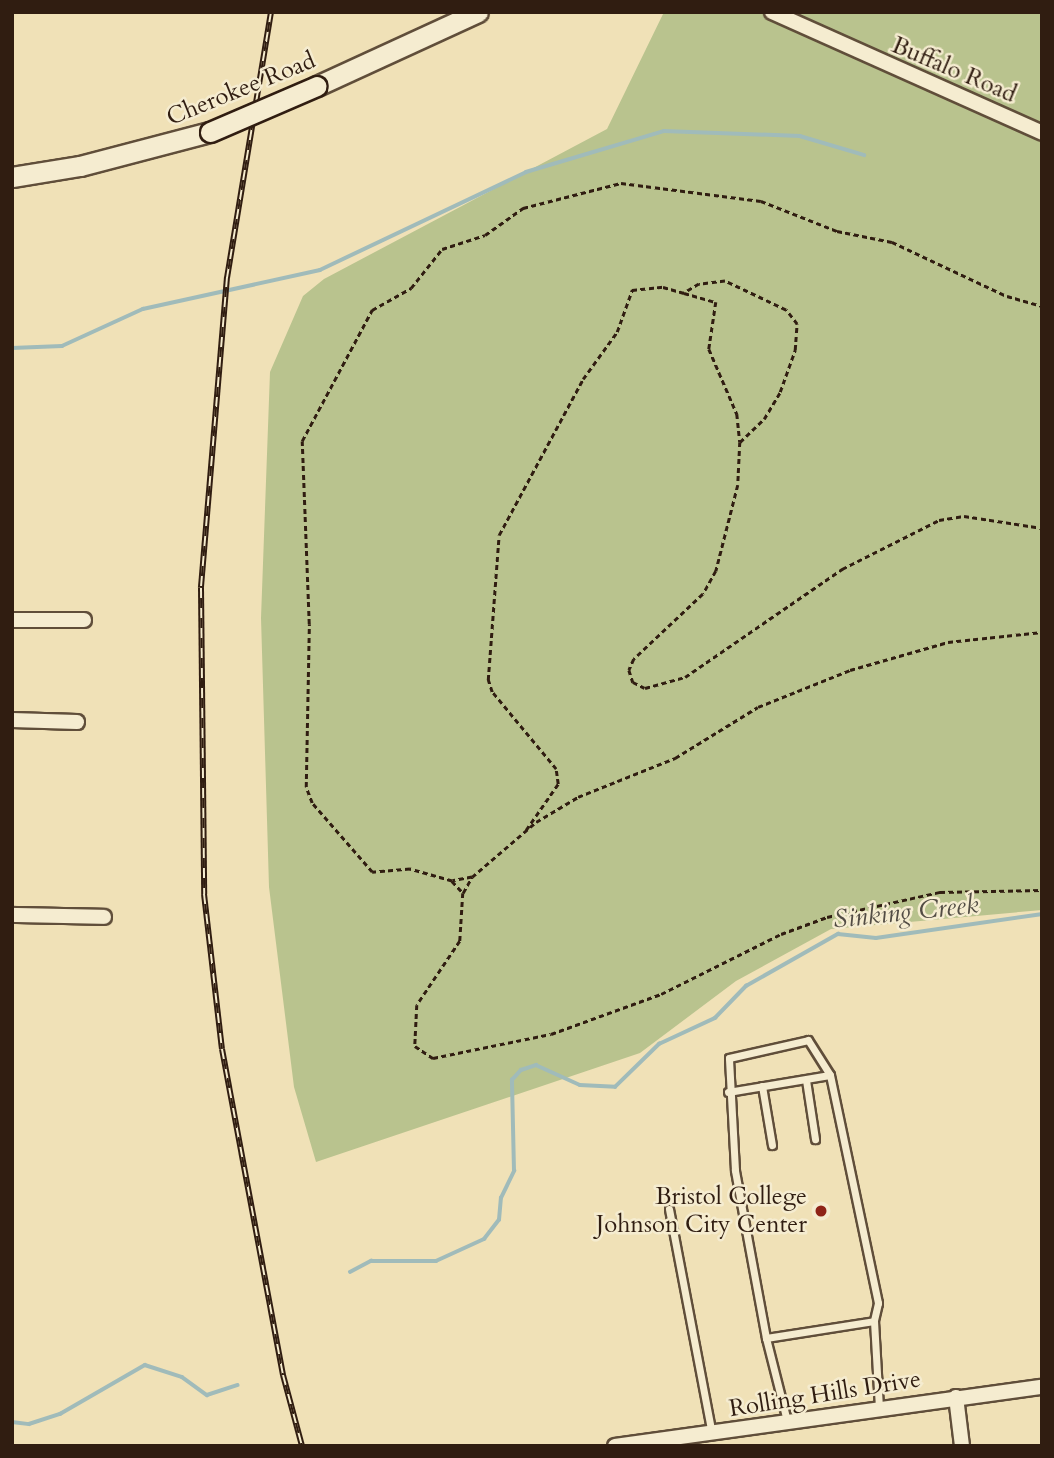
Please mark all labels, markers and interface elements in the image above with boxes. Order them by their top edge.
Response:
street label: Buffalo Road [887,31,1021,109]
street label: Cherokee Road [162,46,320,132]
water label: Sinking Creek [832,889,980,935]
place label: Bristol College Johnson City Center [596,1183,807,1239]
marker: Bristol College Johnson City Center [813,1203,829,1219]
street label: Rolling Hills Drive [727,1365,923,1423]

